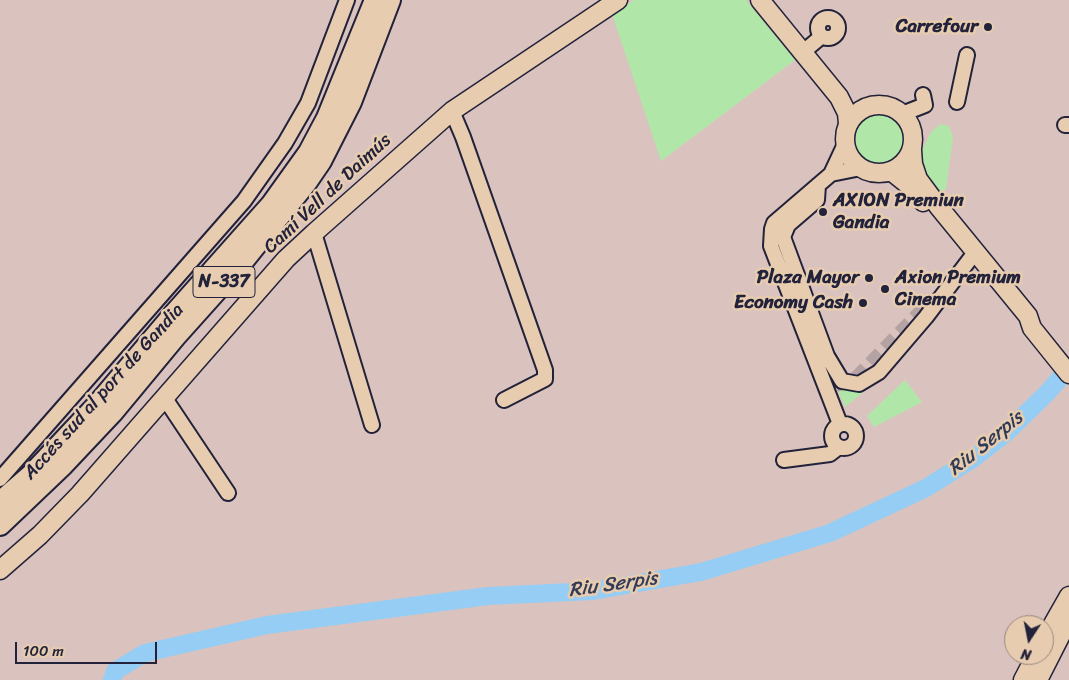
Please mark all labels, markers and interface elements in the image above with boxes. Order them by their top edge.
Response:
place label: Carrefour [896,16,978,38]
marker: Carrefour [982,21,994,33]
street label: Camí Vell de Daimús [260,129,396,259]
place label: AXION Premiun Gandia [833,190,964,234]
marker: AXION Premiun Gandia [817,206,829,218]
road number: N-337 [193,266,255,298]
place label: Plaza Mayor [757,267,859,289]
place label: Axion Premium Cinema [895,267,1021,311]
marker: Plaza Mayor [863,272,875,284]
marker: Axion Premium Cinema [879,283,891,295]
place label: Economy Cash [734,292,853,314]
marker: Economy Cash [857,297,869,309]
street label: Accés sud al port de Gandia [19,299,189,485]
water label: Riu Serpis [944,407,1028,481]
water label: Riu Serpis [567,567,659,603]
north arrow [1004,615,1054,665]
scale bar [18,632,160,664]
text: 100 m [23,638,64,664]
text: N [1019,641,1033,667]

